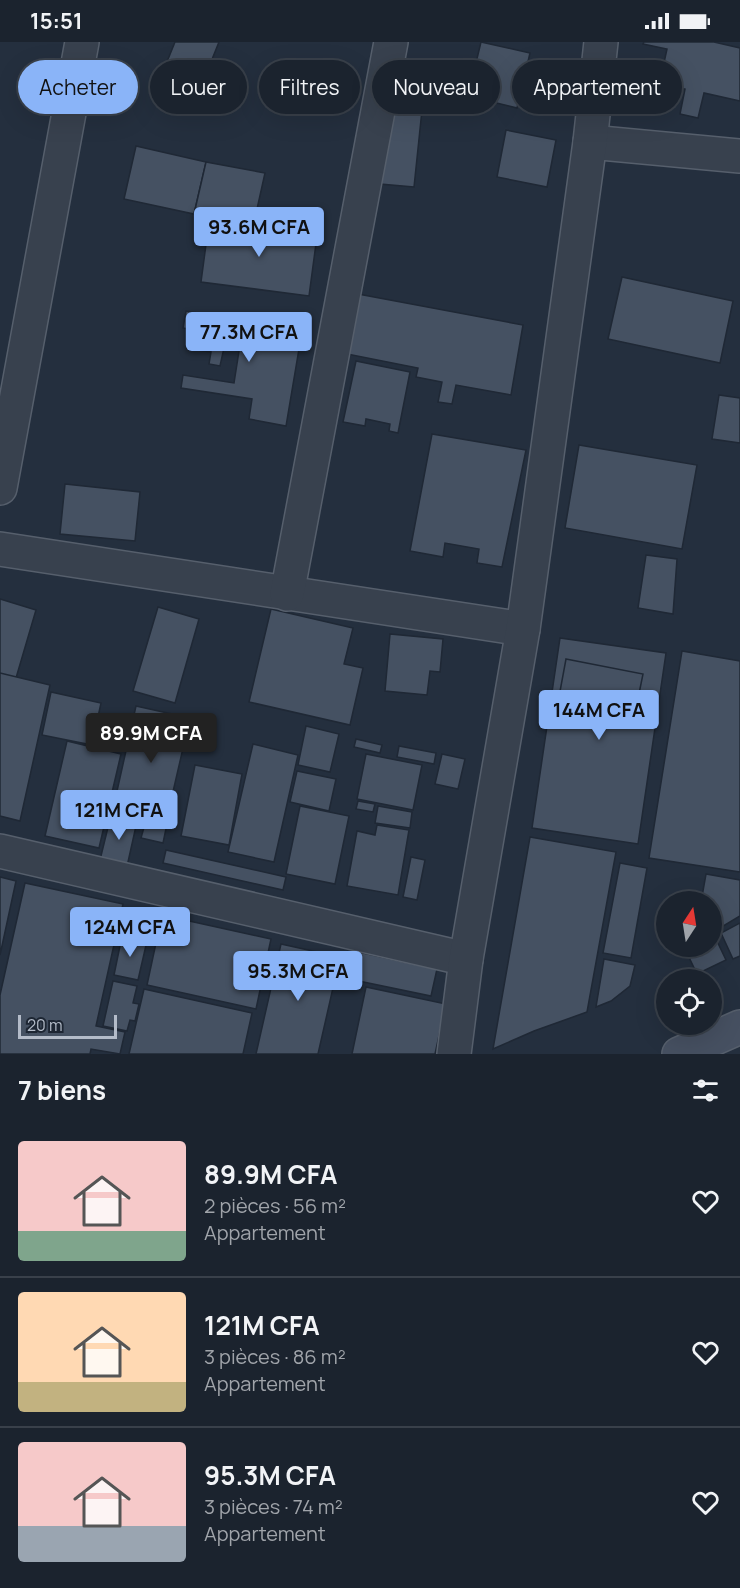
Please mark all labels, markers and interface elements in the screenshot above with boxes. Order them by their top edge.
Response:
text: 15:51 [30,6,83,36]
chip: Acheter [18,60,138,114]
chip: Louer [150,60,247,114]
chip: Filtres [259,60,360,114]
chip: Nouveau [372,60,500,114]
chip: Appartement [512,60,682,114]
pin: 93.6M CFA [190,207,328,258]
text: 93.6M CFA [208,213,310,240]
pin: 77.3M CFA [180,312,318,363]
text: 77.3M CFA [200,318,298,345]
pin: 144M CFA [537,690,661,741]
text: 144M CFA [553,696,645,723]
pin: 89.9M CFA [82,713,220,764]
text: 89.9M CFA [100,719,202,746]
pin: 121M CFA [57,790,181,841]
text: 121M CFA [75,796,163,823]
north arrow [656,891,722,957]
map controls [656,891,722,1035]
pin: 124M CFA [68,907,192,958]
text: 124M CFA [84,913,176,940]
pin: 95.3M CFA [229,951,367,1002]
text: 95.3M CFA [247,957,349,984]
button: locate [656,969,722,1035]
scale bar [18,1012,117,1040]
text: 20 m [27,1014,63,1036]
text: 7 biens [18,1072,106,1108]
icon: filters [689,1074,722,1107]
text: 89.9M CFA [204,1156,337,1192]
icon: home [66,1165,138,1237]
icon: heart [689,1185,722,1218]
text: 2 pièces · 56 m² [204,1192,346,1219]
text: Appartement [204,1219,326,1246]
text: 121M CFA [204,1307,320,1343]
icon: home [66,1316,138,1388]
icon: heart [689,1336,722,1369]
text: 3 pièces · 86 m² [204,1343,346,1370]
text: Appartement [204,1370,326,1397]
text: 95.3M CFA [204,1457,336,1493]
icon: home [66,1466,138,1538]
icon: heart [689,1486,722,1519]
text: 3 pièces · 74 m² [204,1493,343,1520]
text: Appartement [204,1520,326,1547]

